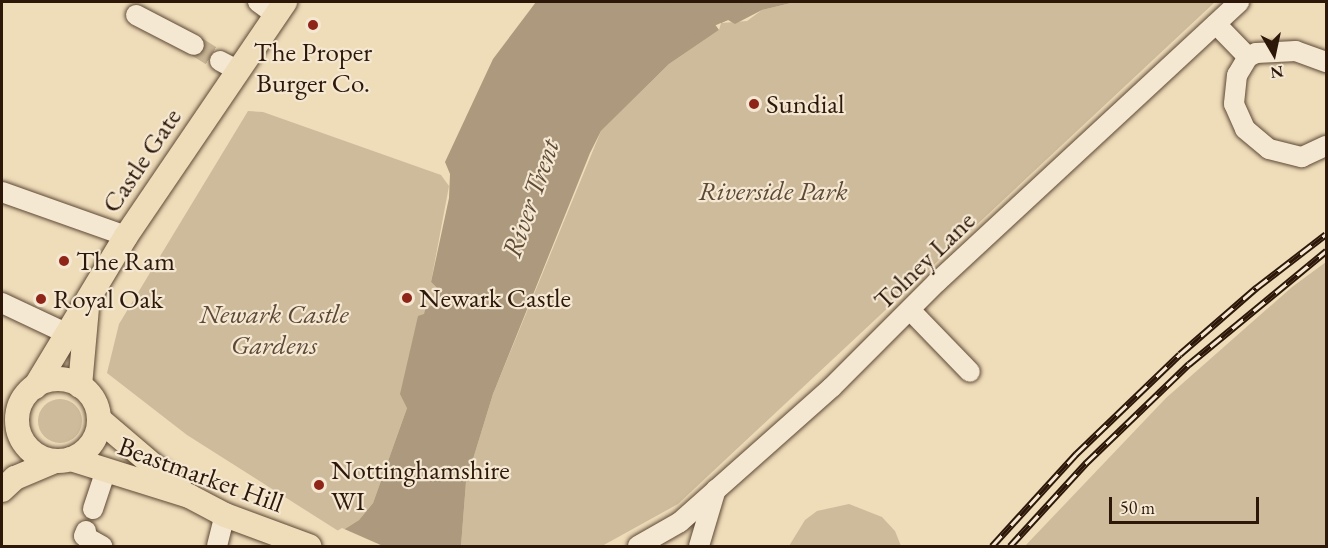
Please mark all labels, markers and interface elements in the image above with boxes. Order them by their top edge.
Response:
marker: The Proper Burger Co. [306,18,320,32]
north arrow [1244,24,1304,84]
place label: The Proper Burger Co. [254,35,372,98]
text: N [1269,61,1285,84]
place label: Sundial [766,88,845,120]
marker: Sundial [747,97,761,111]
street label: Castle Gate [94,102,188,218]
water label: River Trent [494,134,566,262]
park label: Riverside Park [698,175,848,207]
street label: Tolney Lane [867,204,981,316]
place label: The Ram [76,245,175,277]
marker: The Ram [57,254,71,268]
place label: Newark Castle [419,282,571,314]
place label: Royal Oak [53,283,163,315]
marker: Newark Castle [400,291,414,305]
marker: Royal Oak [34,292,48,306]
park label: Newark Castle Gardens [199,297,349,360]
street label: Beastmarket Hill [114,429,288,519]
place label: Nottinghamshire WI [331,453,510,516]
marker: Nottinghamshire WI [312,478,326,492]
scale bar [1112,485,1262,523]
text: 50 m [1120,496,1155,519]

